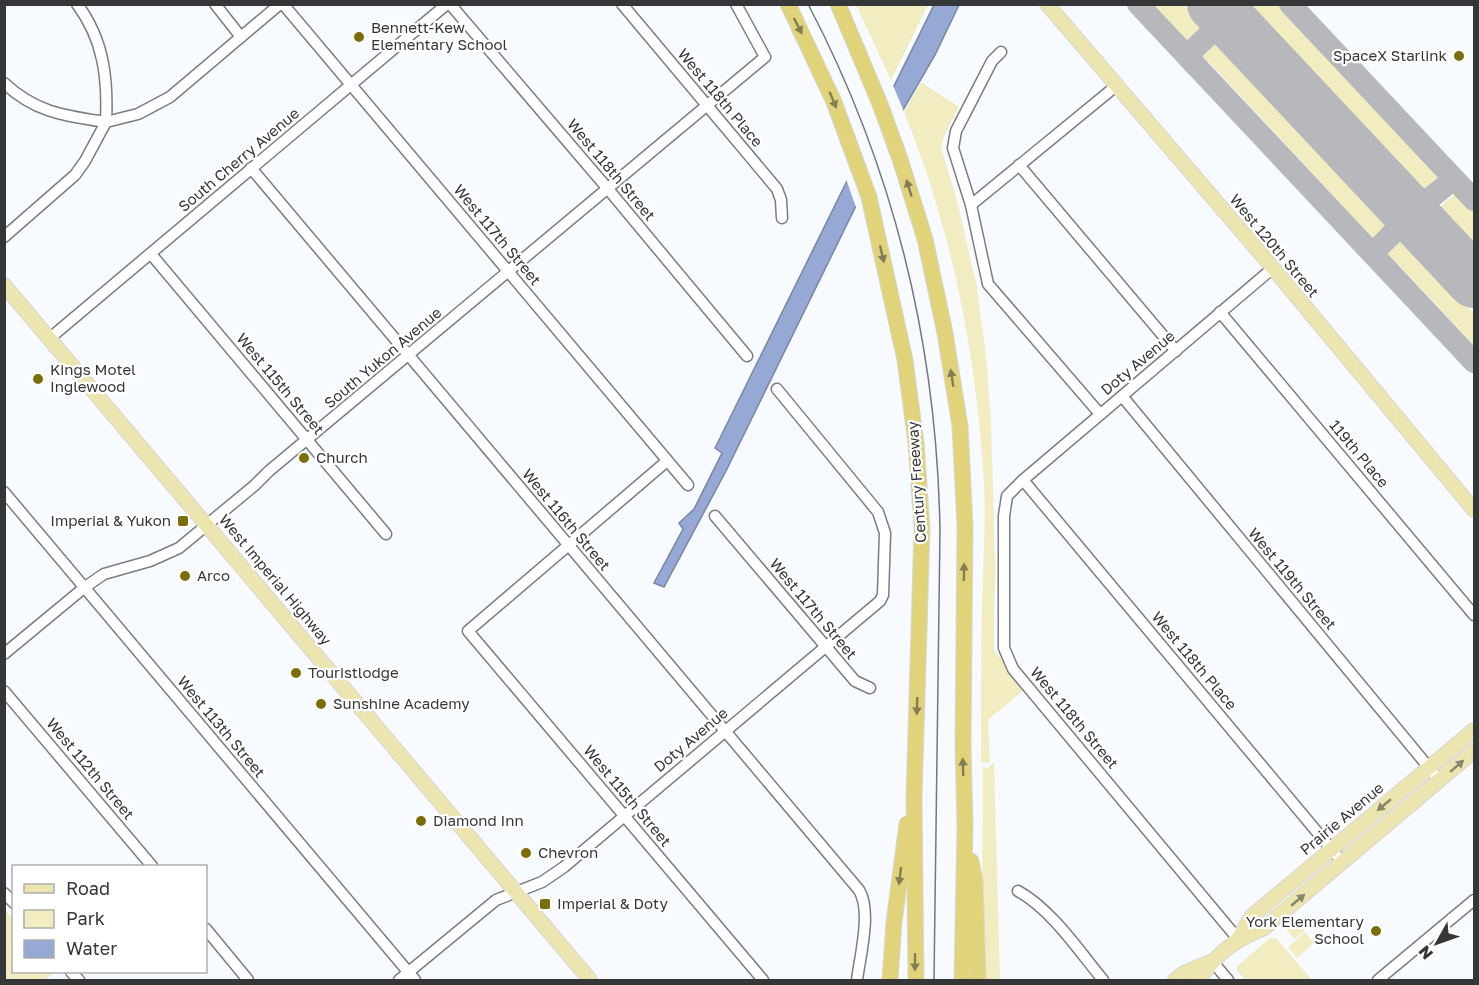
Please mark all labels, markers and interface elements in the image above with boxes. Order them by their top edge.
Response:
one-way arrow [794,17,803,34]
place label: Bennett-Kew Elementary School [371,18,507,53]
marker: Bennett-Kew Elementary School [352,30,366,44]
street label: West 118th Place [674,45,767,150]
place label: SpaceX Starlink [1333,46,1448,64]
marker: SpaceX Starlink [1452,49,1466,63]
one-way arrow [828,92,838,110]
street label: South Cherry Avenue [174,103,303,215]
street label: West 118th Street [564,115,660,224]
one-way arrow [904,179,913,197]
street label: West 117th Street [450,180,545,288]
street label: West 120th Street [1226,190,1323,300]
one-way arrow [878,245,888,263]
street label: South Yukon Avenue [320,303,445,412]
street label: Doty Avenue [1097,326,1178,398]
street label: West 115th Street [233,329,328,438]
place label: Kings Motel Inglewood [50,360,136,395]
one-way arrow [948,368,957,387]
marker: Kings Motel Inglewood [31,372,45,386]
street label: 119th Place [1326,416,1393,491]
street label: Century Freeway [903,420,929,543]
place label: Church [316,448,368,466]
marker: Church [297,451,311,465]
street label: West 116th Street [519,465,615,574]
street label: West Imperial Highway [216,510,336,649]
place label: Imperial & Yukon [50,511,171,529]
marker: Imperial & Yukon [176,514,190,528]
street label: West 119th Street [1245,524,1341,633]
street label: West 117th Street [766,554,861,662]
one-way arrow [960,563,969,582]
place label: Arco [197,566,230,584]
marker: Arco [178,569,192,583]
street label: West 118th Place [1148,608,1241,713]
place label: Touristlodge [308,663,399,681]
street label: West 118th Street [1027,663,1123,772]
marker: Touristlodge [289,666,303,680]
street label: West 113th Street [174,672,269,781]
place label: Sunshine Academy [333,694,470,712]
marker: Sunshine Academy [314,697,328,711]
one-way arrow [912,697,921,716]
street label: Doty Avenue [650,703,731,775]
street label: West 112th Street [43,714,138,823]
street label: West 115th Street [580,741,675,850]
one-way arrow [958,758,968,777]
one-way arrow [1449,760,1464,773]
street label: Prairie Avenue [1296,778,1387,858]
one-way arrow [1377,798,1392,811]
place label: Diamond Inn [433,811,524,829]
marker: Diamond Inn [414,814,428,828]
place label: Chevron [538,843,598,861]
marker: Chevron [519,846,533,860]
legend [12,865,207,973]
one-way arrow [895,867,904,886]
text: Road [66,877,110,899]
place label: Imperial & Doty [557,894,668,912]
one-way arrow [1290,894,1305,907]
marker: Imperial & Doty [538,897,552,911]
text: Park [66,907,105,929]
place label: York Elementary School [1246,912,1365,947]
north arrow [1407,913,1467,973]
marker: York Elementary School [1369,924,1383,938]
text: Water [66,937,117,959]
text: N [1414,942,1437,964]
one-way arrow [910,952,920,971]

